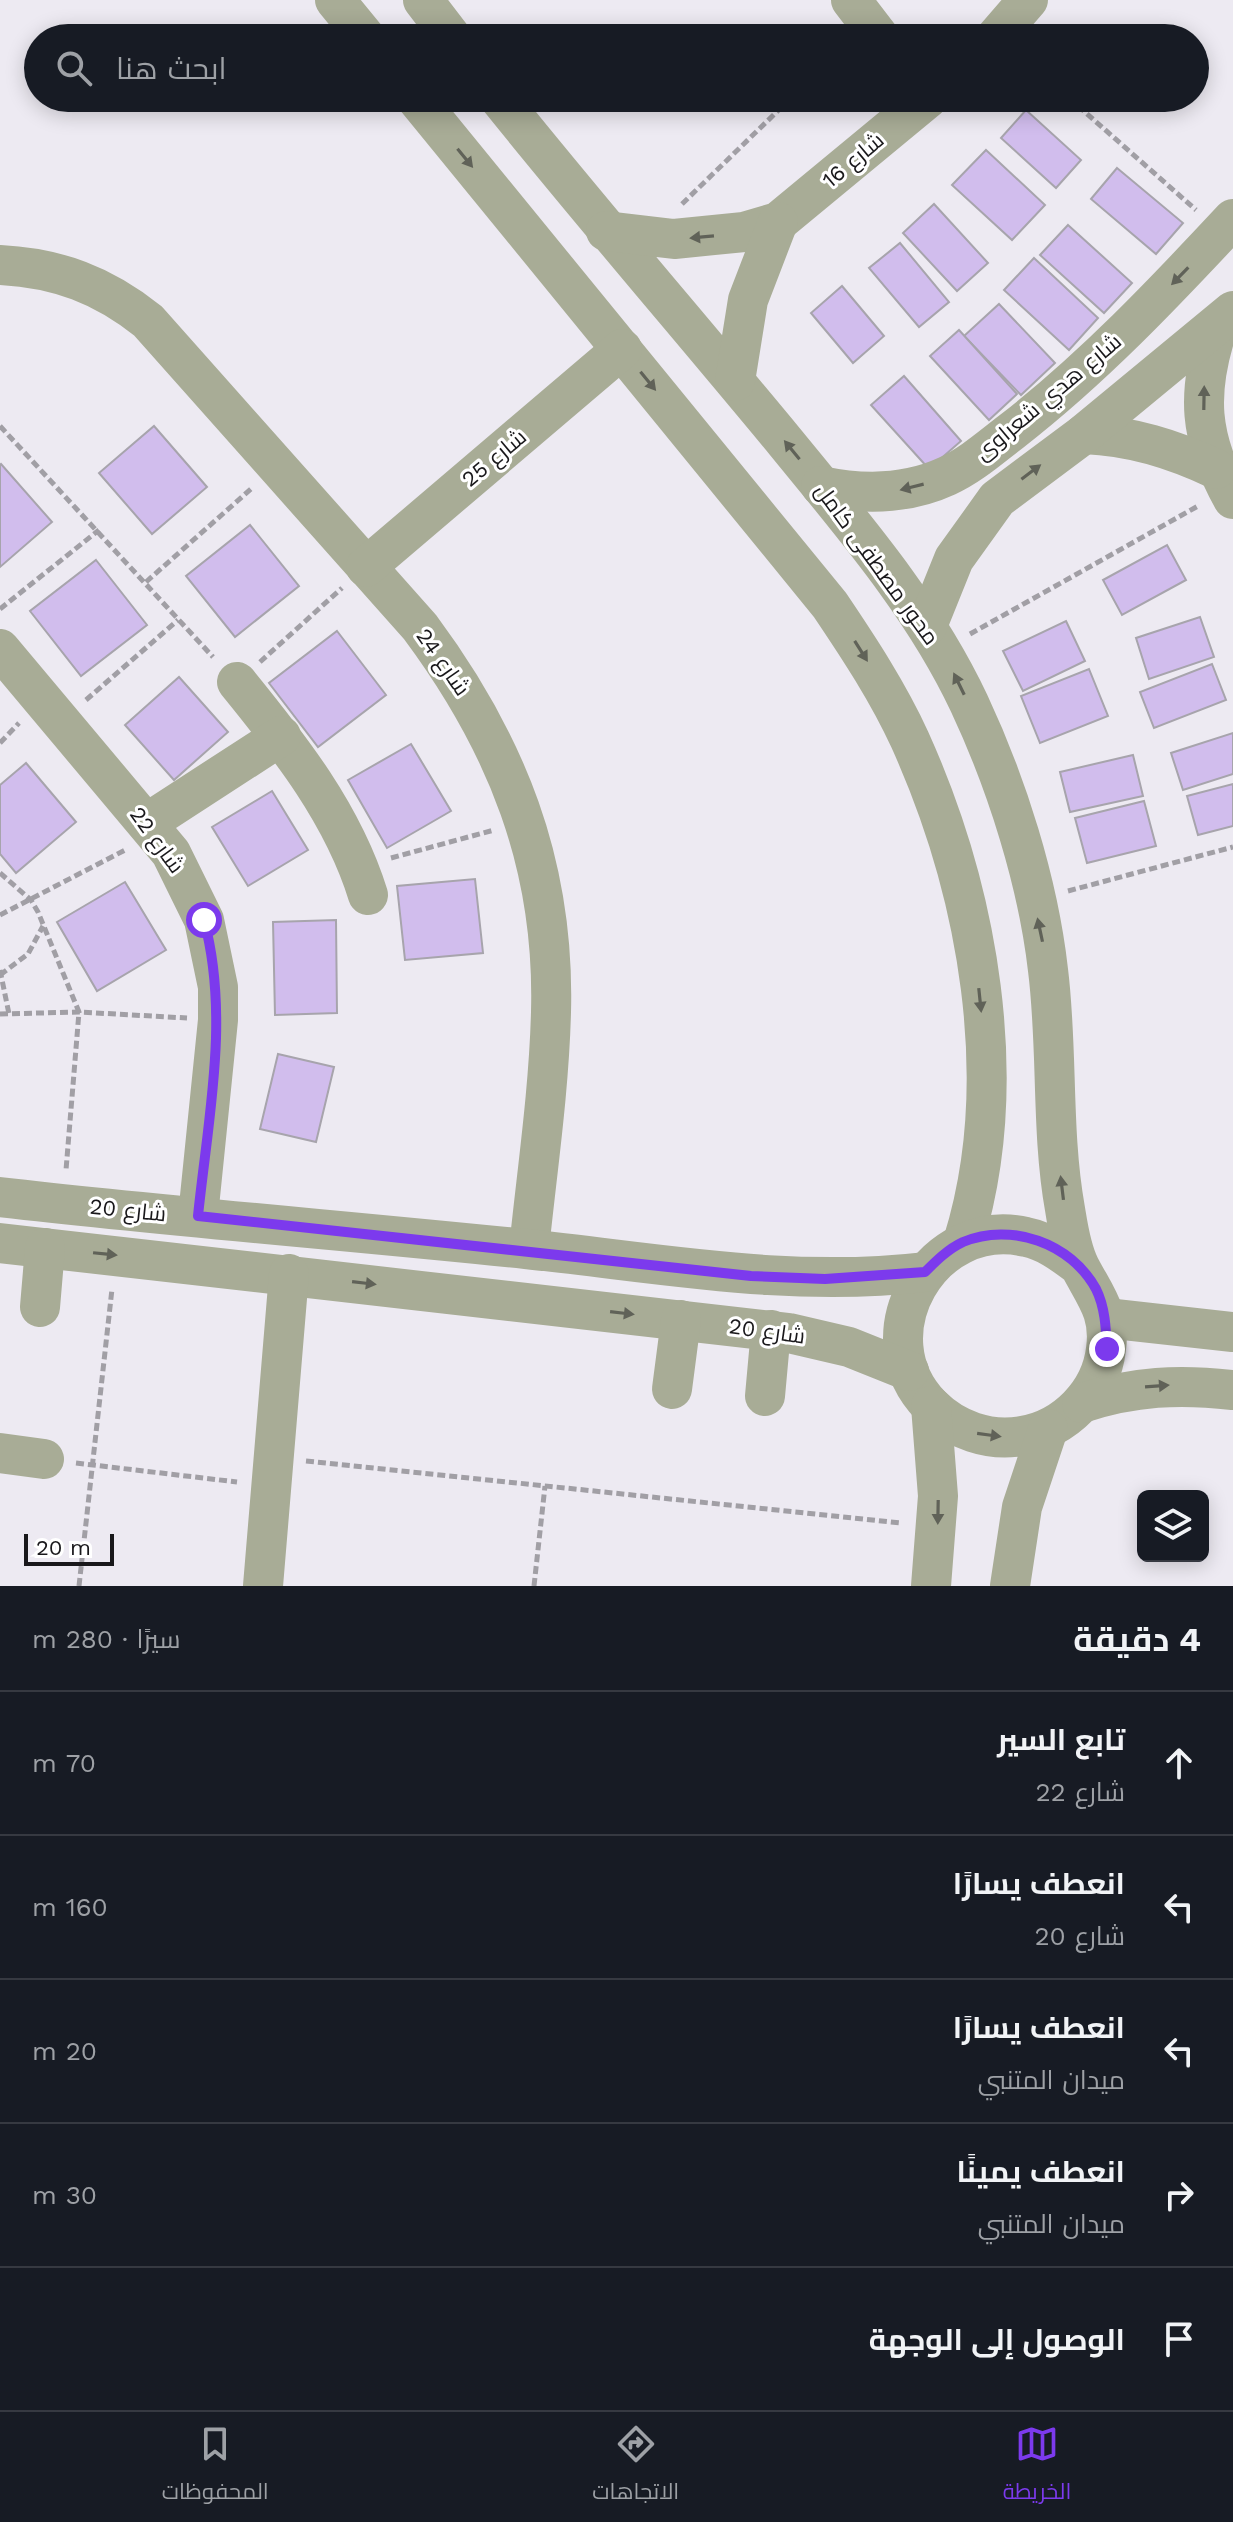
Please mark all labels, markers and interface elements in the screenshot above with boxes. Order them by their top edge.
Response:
search box [24,24,1209,112]
icon: search [52,46,96,90]
text: ابحث هنا [116,51,226,86]
street label: شارع 16 [817,127,890,194]
one-way arrow [456,148,473,168]
one-way arrow [689,231,714,244]
one-way arrow [1171,266,1190,285]
street label: شارع هدي شعراوى [970,329,1129,468]
one-way arrow [639,371,656,391]
one-way arrow [1197,385,1210,410]
street label: شارع 25 [457,424,532,493]
one-way arrow [784,440,800,460]
one-way arrow [1021,465,1042,481]
street label: محور مصطفى كامل [809,478,944,650]
one-way arrow [900,481,925,494]
street label: شارع 24 [409,624,475,701]
one-way arrow [853,640,867,662]
one-way arrow [953,672,966,695]
street label: شارع 22 [123,802,189,879]
route start [186,902,222,938]
one-way arrow [1033,917,1046,942]
one-way arrow [974,988,987,1013]
one-way arrow [1056,1175,1069,1200]
street label: شارع 20 [88,1194,167,1228]
one-way arrow [93,1248,118,1261]
one-way arrow [352,1276,377,1289]
one-way arrow [610,1307,635,1320]
street label: شارع 20 [727,1313,807,1351]
route end [1089,1331,1125,1367]
one-way arrow [1145,1379,1170,1392]
one-way arrow [977,1429,1002,1442]
map controls [1137,1490,1209,1562]
button: layers [1137,1490,1209,1562]
one-way arrow [932,1500,944,1525]
scale bar [24,1530,114,1566]
text: 20 m [36,1535,91,1560]
text: 4 دقيقة [1073,1619,1201,1659]
text: سيرًا · 280 m [32,1624,181,1654]
text: تابع السير [997,1722,1125,1757]
icon: ahead [1157,1741,1201,1785]
text: 70 m [32,1748,96,1778]
text: شارع 22 [1035,1777,1125,1807]
text: انعطف يسارًا [953,1866,1125,1901]
icon: left [1157,1885,1201,1929]
text: 160 m [32,1892,108,1922]
text: شارع 20 [1034,1921,1125,1951]
text: انعطف يسارًا [953,2010,1125,2045]
icon: left [1157,2029,1201,2073]
text: 20 m [32,2036,97,2066]
text: ميدان المتنبي [978,2065,1125,2095]
text: انعطف يمينًا [956,2154,1125,2189]
icon: right [1157,2173,1201,2217]
text: 30 m [32,2180,97,2210]
text: ميدان المتنبي [978,2209,1125,2239]
icon: arrive [1157,2317,1201,2361]
text: الوصول إلى الوجهة [869,2322,1125,2357]
tab: المحفوظات [162,2422,269,2512]
tab: الاتجاهات [592,2422,679,2512]
tab: الخريطة [1003,2422,1071,2512]

